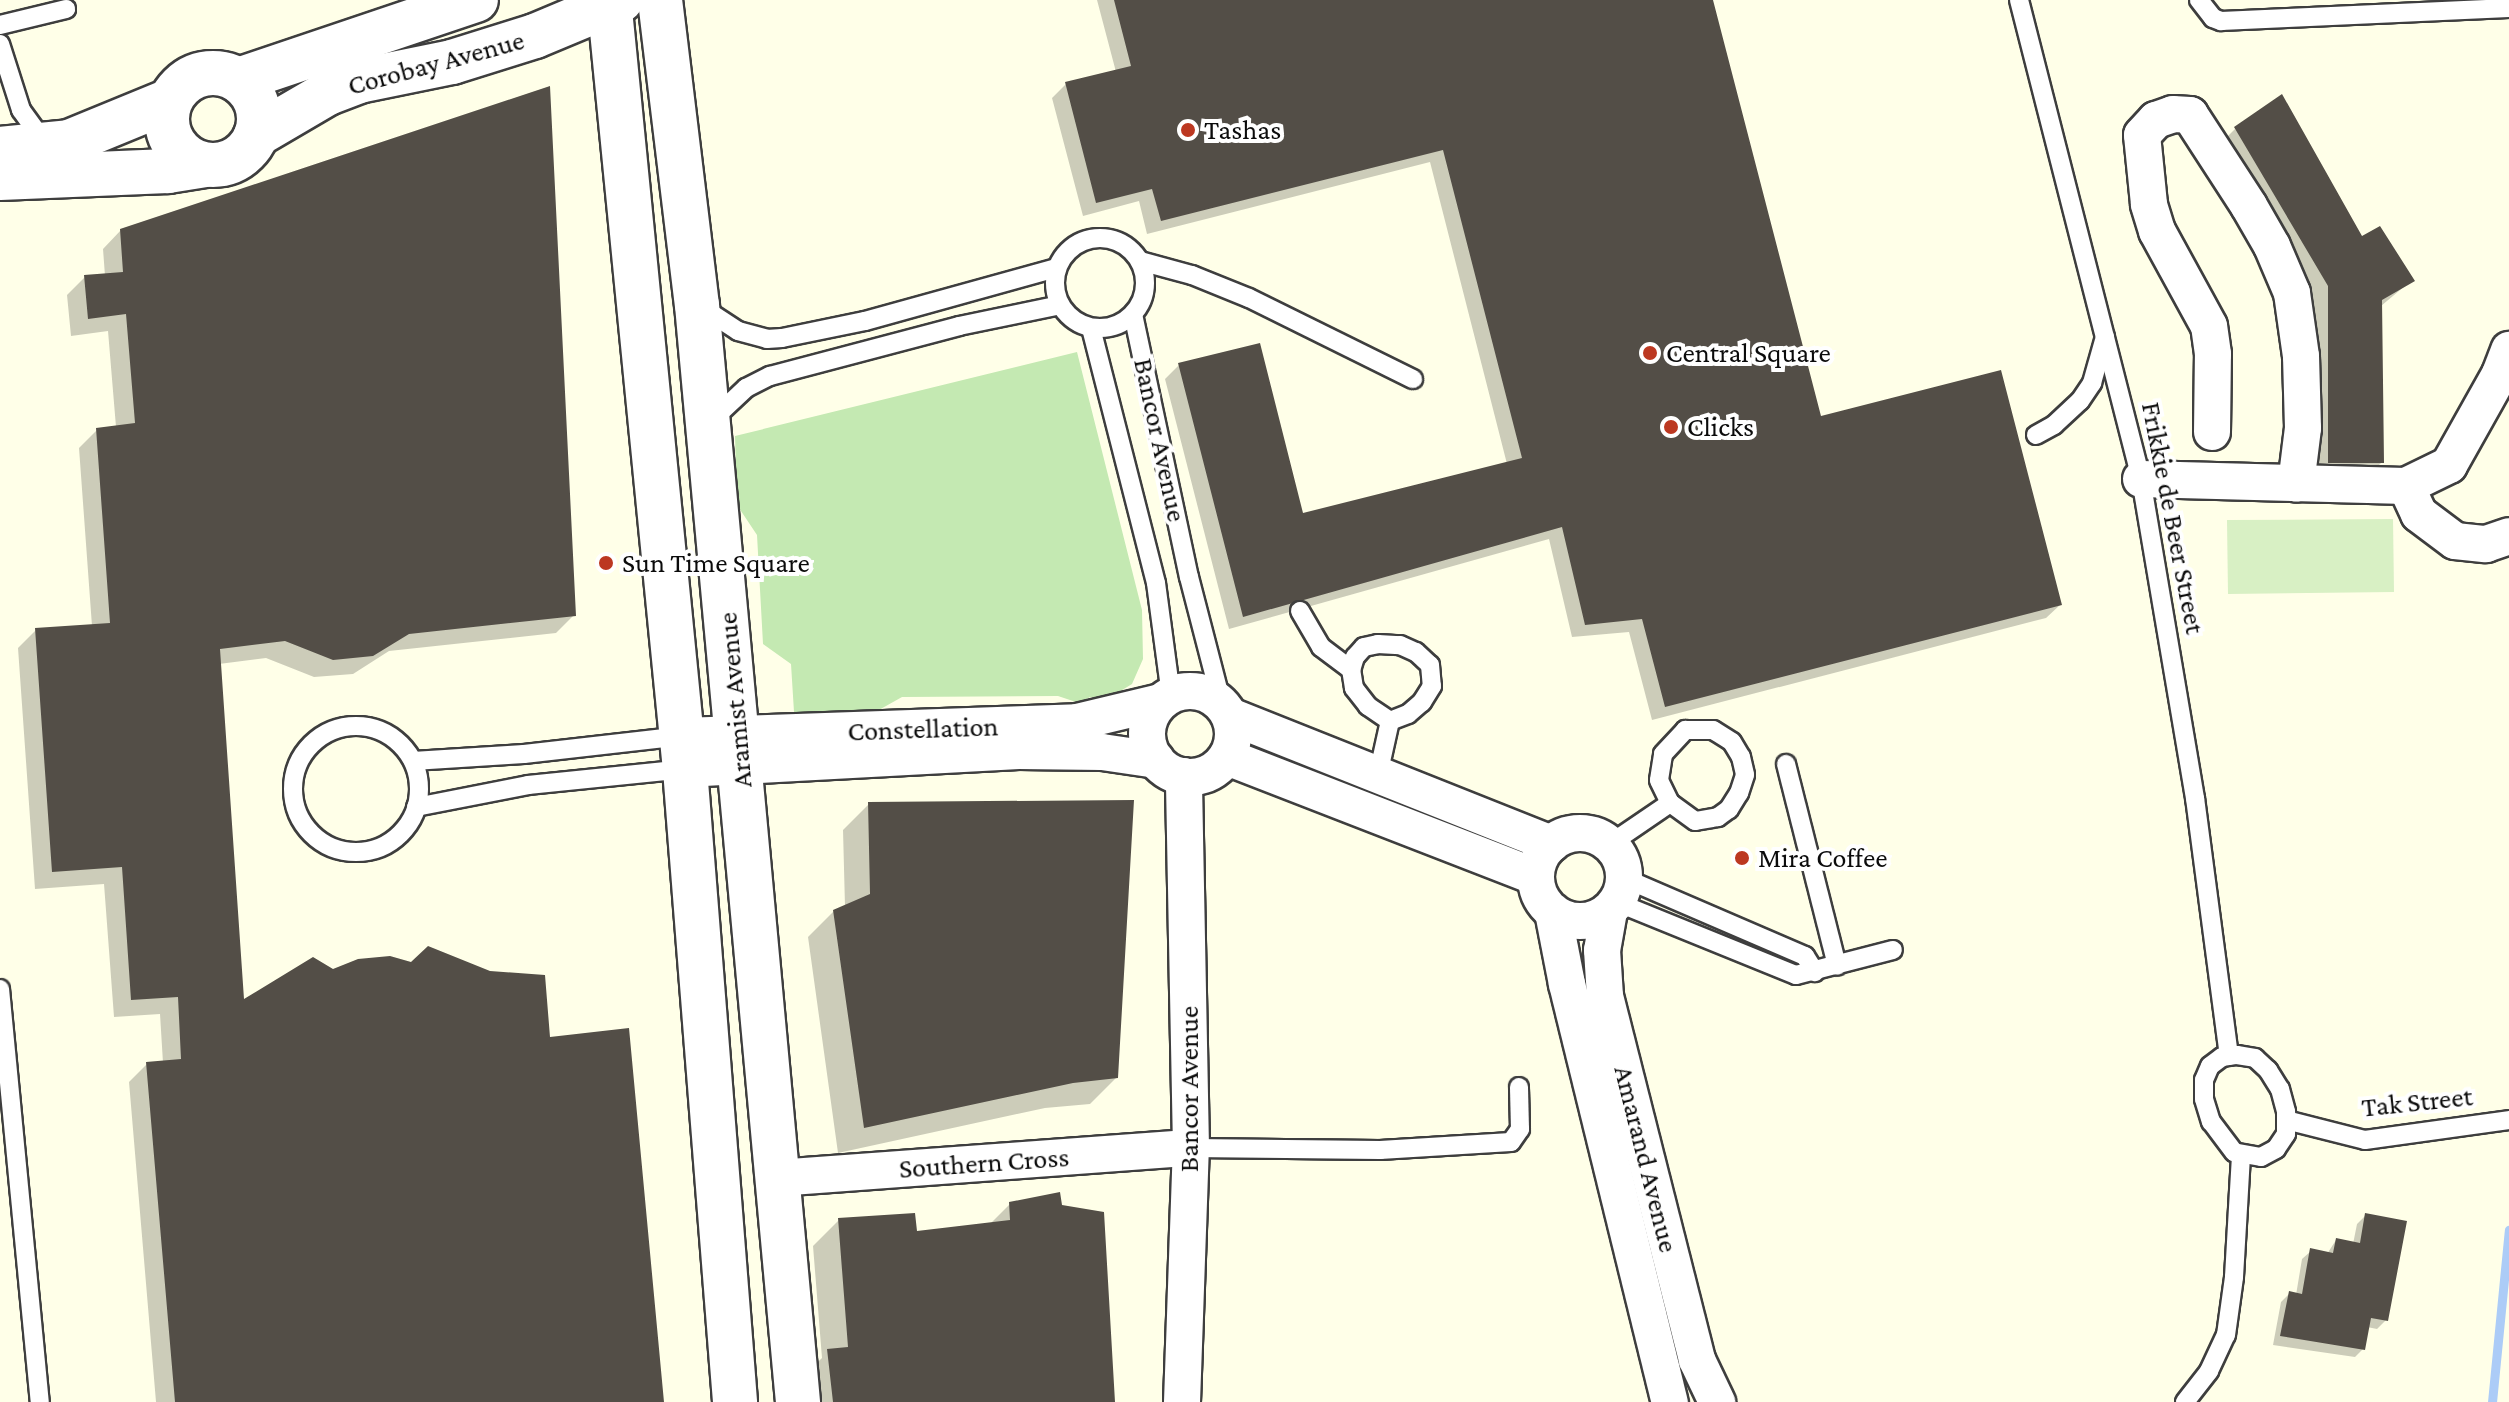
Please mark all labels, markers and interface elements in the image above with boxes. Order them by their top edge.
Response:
street label: Corobay Avenue [344,23,528,103]
place label: Tashas [1204,113,1281,147]
marker: Tashas [1179,121,1197,139]
place label: Central Square [1666,336,1831,370]
marker: Central Square [1641,344,1659,362]
street label: Bancor Avenue [1126,355,1194,525]
street label: Frikkie de Beer Street [2134,399,2212,637]
place label: Clicks [1687,410,1754,444]
marker: Clicks [1662,418,1680,436]
place label: Sun Time Square [622,546,810,580]
marker: Sun Time Square [597,554,615,572]
street label: Aramist Avenue [711,611,759,789]
street label: Constellation [847,710,999,748]
place label: Mira Coffee [1758,841,1888,875]
marker: Mira Coffee [1733,849,1751,867]
street label: Bancor Avenue [1172,1006,1206,1172]
street label: Amarand Avenue [1607,1062,1685,1256]
street label: Tak Street [2360,1079,2474,1125]
street label: Southern Cross [898,1140,1070,1186]

